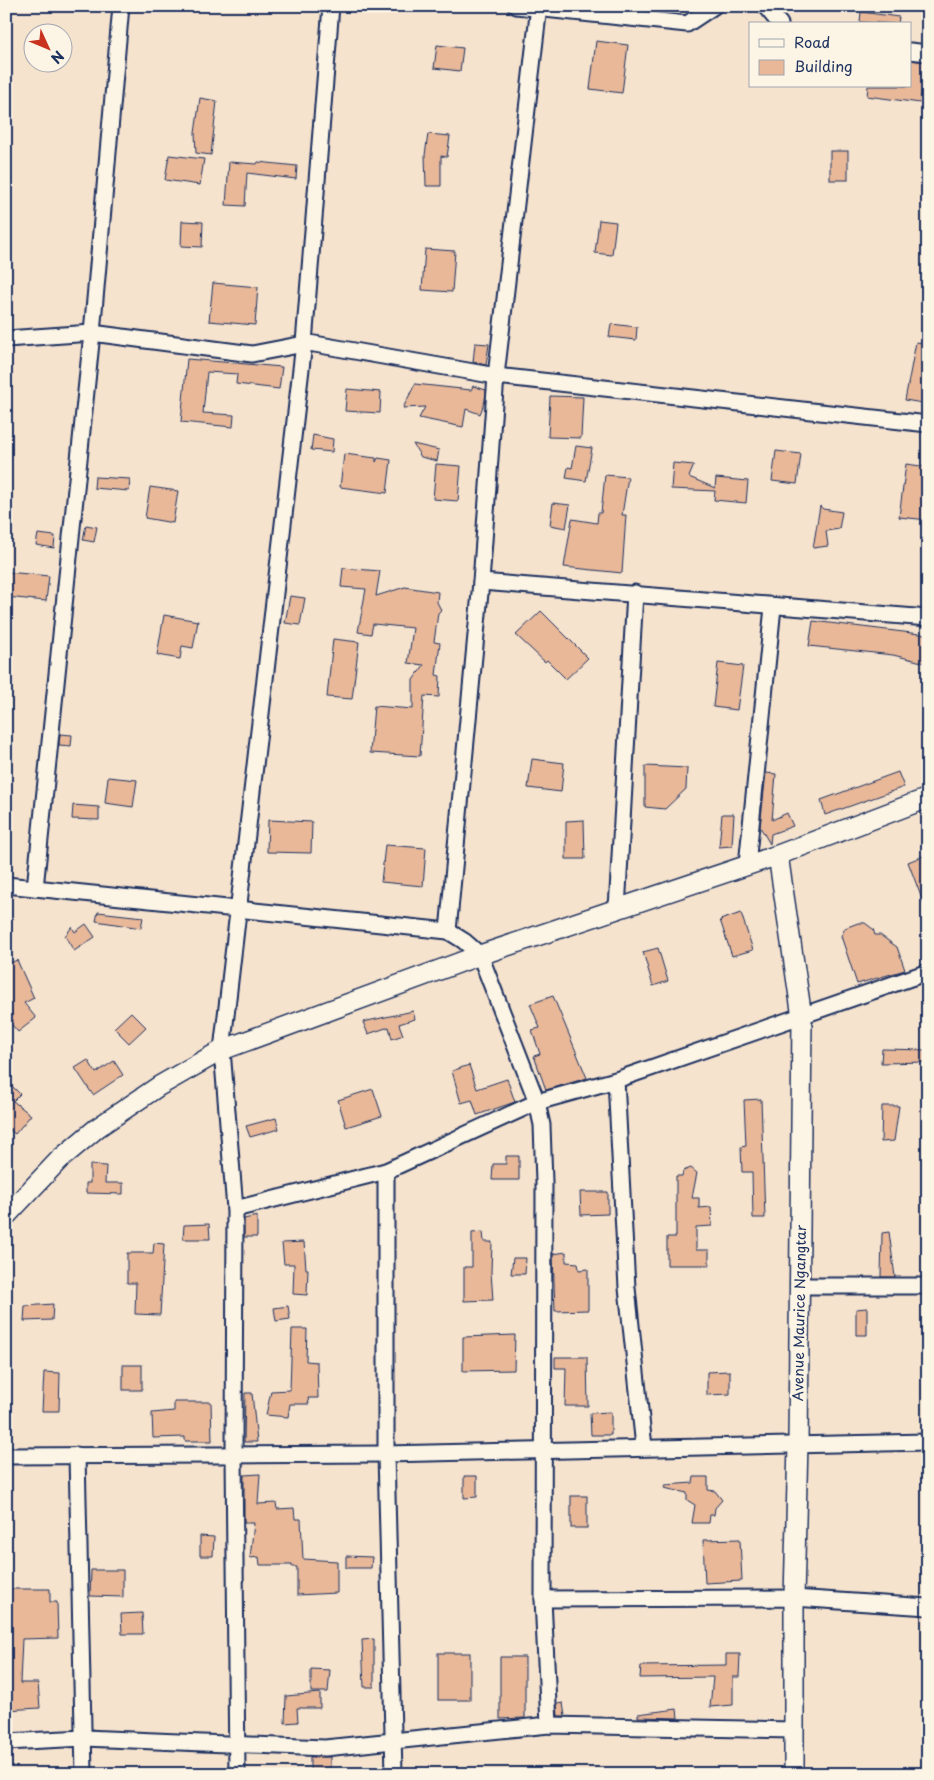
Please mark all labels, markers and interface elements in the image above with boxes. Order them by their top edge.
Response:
north arrow [22,22,72,72]
legend [749,22,912,88]
text: Road [794,30,830,53]
text: N [46,46,69,69]
text: Building [794,54,853,77]
street label: Avenue Maurice Ngangtar [787,1224,811,1401]

